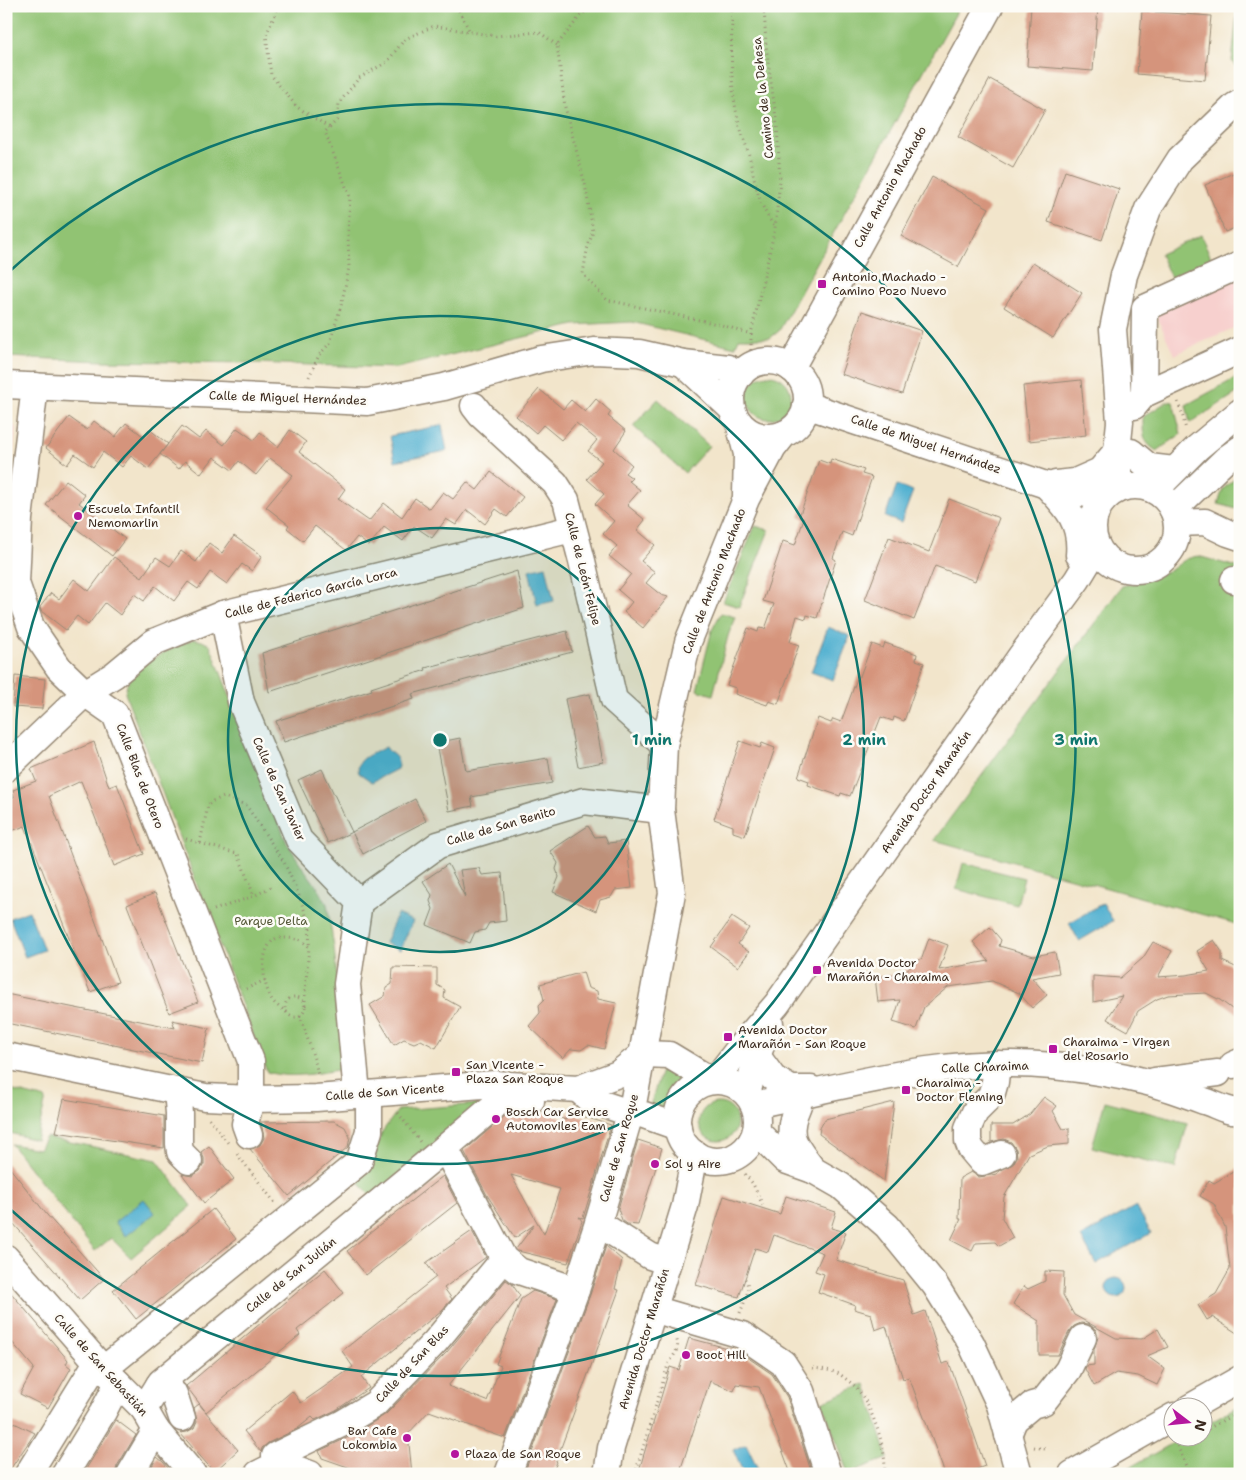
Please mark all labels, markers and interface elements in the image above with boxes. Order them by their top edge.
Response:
street label: Camino de la Dehesa [749,36,777,159]
street label: Calle Antonio Machado [850,123,930,251]
place label: Antonio Machado - Camino Pozo Nuevo [832,269,947,299]
marker: Antonio Machado - Camino Pozo Nuevo [816,278,828,290]
street label: Calle de Miguel Hernández [209,387,367,409]
street label: Calle de Miguel Hernández [849,411,1003,477]
place label: Escuela Infantil Nemomarlin [88,501,180,531]
street label: Calle de Antonio Machado [679,506,749,656]
marker: Escuela Infantil Nemomarlin [72,510,84,522]
street label: Calle de León Felipe [561,511,605,627]
street label: Calle de Federico García Lorca [223,564,399,622]
street label: Calle Blas de Otero [112,721,168,831]
street label: Avenida Doctor Marañón [877,727,975,857]
text: 1 min [632,730,672,750]
text: 2 min [842,730,886,750]
text: 3 min [1054,730,1098,750]
centre of rings [431,731,449,749]
street label: Calle de San Javier [249,734,309,844]
street label: Calle de San Benito [445,803,557,849]
park label: Parque Delta [234,913,308,929]
place label: Avenida Doctor Marañón - Charaima [827,955,950,985]
marker: Avenida Doctor Marañón - Charaima [811,964,823,976]
place label: Avenida Doctor Marañón - San Roque [738,1022,866,1052]
marker: Avenida Doctor Marañón - San Roque [722,1031,734,1043]
place label: Charaima - Virgen del Rosario [1063,1034,1170,1064]
marker: Charaima - Virgen del Rosario [1047,1043,1059,1055]
place label: San Vicente - Plaza San Roque [466,1057,564,1087]
street label: Calle Charaima [941,1057,1030,1077]
marker: San Vicente - Plaza San Roque [450,1066,462,1078]
place label: Charaima - Doctor Fleming [916,1075,1003,1105]
street label: Calle de San Vicente [325,1080,445,1104]
marker: Charaima - Doctor Fleming [900,1084,912,1096]
street label: Calle de San Roque [596,1092,642,1204]
place label: Bosch Car Service Automoviles Eam [506,1104,609,1134]
marker: Bosch Car Service Automoviles Eam [490,1113,502,1125]
place label: Sol y Aire [665,1156,721,1172]
marker: Sol y Aire [649,1158,661,1170]
street label: Calle de San Julián [242,1234,340,1316]
street label: Avenida Doctor Marañón [615,1267,673,1411]
street label: Calle de San Sebastián [51,1310,151,1420]
street label: Calle de San Blas [372,1322,452,1406]
place label: Boot Hill [696,1347,746,1363]
marker: Boot Hill [680,1349,692,1361]
north arrow [1164,1398,1214,1448]
text: N [1190,1418,1211,1433]
place label: Bar Cafe Lokombia [342,1423,398,1453]
marker: Bar Cafe Lokombia [401,1432,413,1444]
place label: Plaza de San Roque [465,1446,581,1462]
marker: Plaza de San Roque [449,1448,461,1460]

